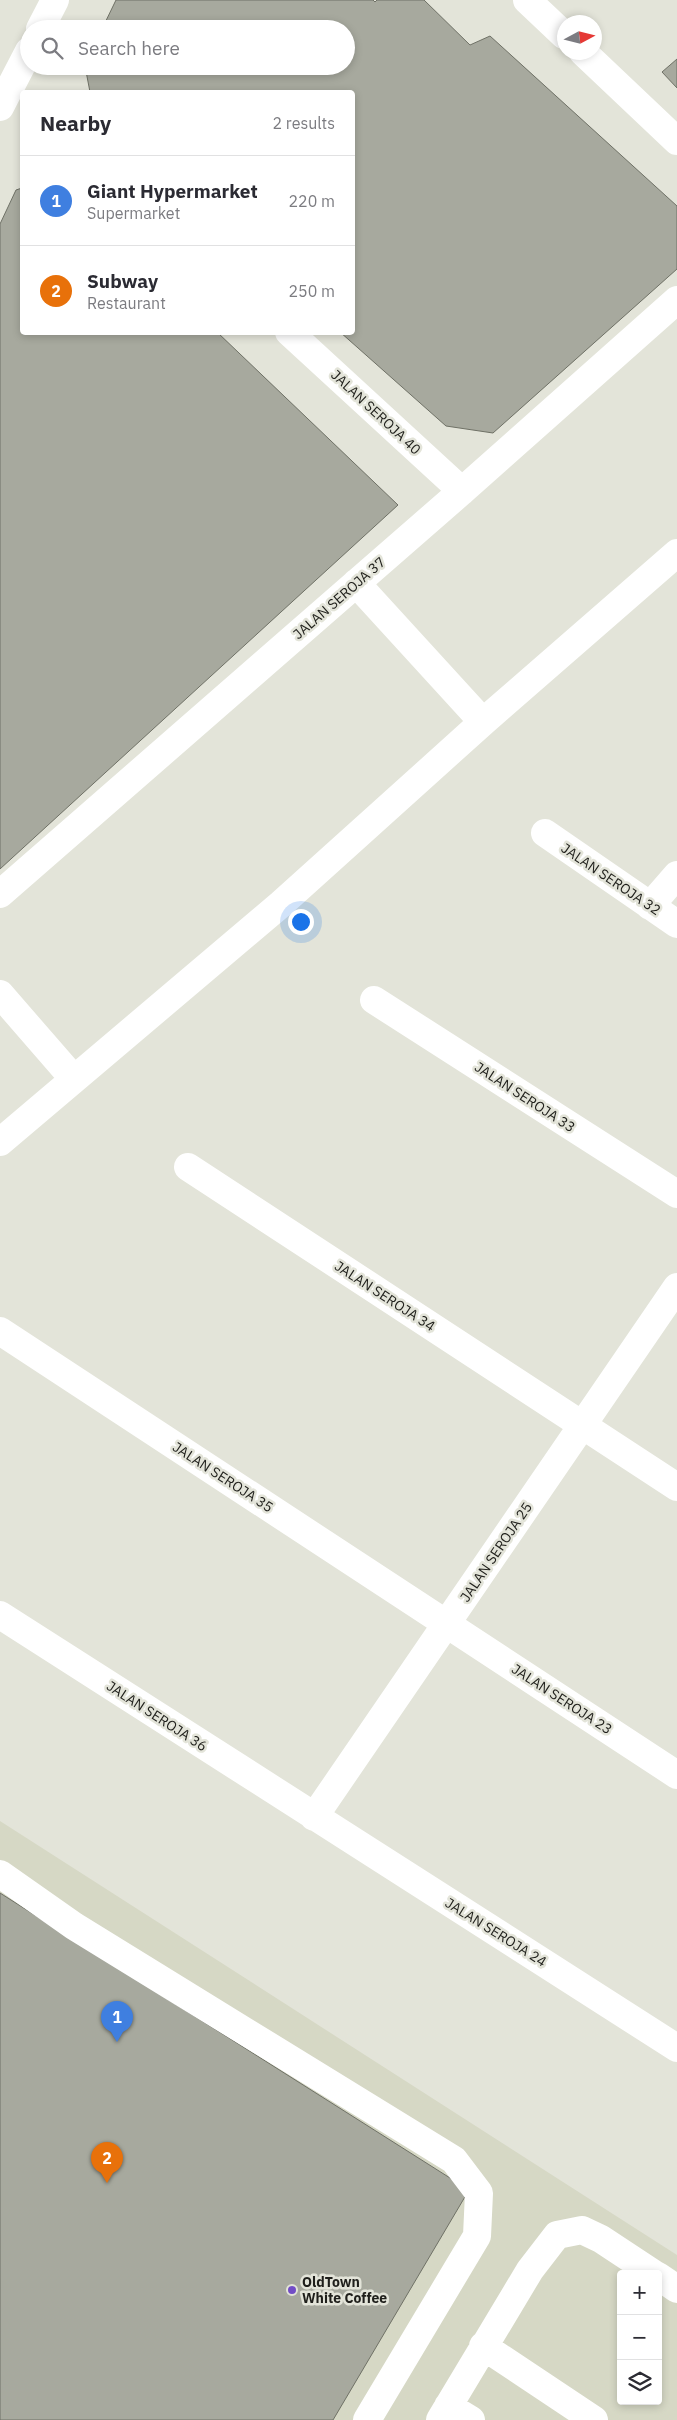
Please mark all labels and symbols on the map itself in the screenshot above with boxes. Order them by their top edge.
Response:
north arrow [557,15,602,60]
street label: JALAN SEROJA 40 [327,366,425,458]
street label: JALAN SEROJA 37 [289,553,389,643]
street label: JALAN SEROJA 32 [558,839,664,919]
your location [288,909,314,935]
street label: JALAN SEROJA 33 [471,1058,579,1136]
street label: JALAN SEROJA 34 [331,1257,439,1335]
street label: JALAN SEROJA 35 [169,1438,277,1516]
street label: JALAN SEROJA 25 [456,1499,536,1605]
street label: JALAN SEROJA 23 [508,1660,616,1738]
street label: JALAN SEROJA 36 [103,1677,211,1755]
street label: JALAN SEROJA 24 [442,1894,550,1970]
pin: 1 [101,2001,133,2042]
pin: 2 [91,2142,123,2183]
place label: OldTown White Coffee [302,2273,387,2307]
marker: OldTown White Coffee [286,2284,298,2296]

